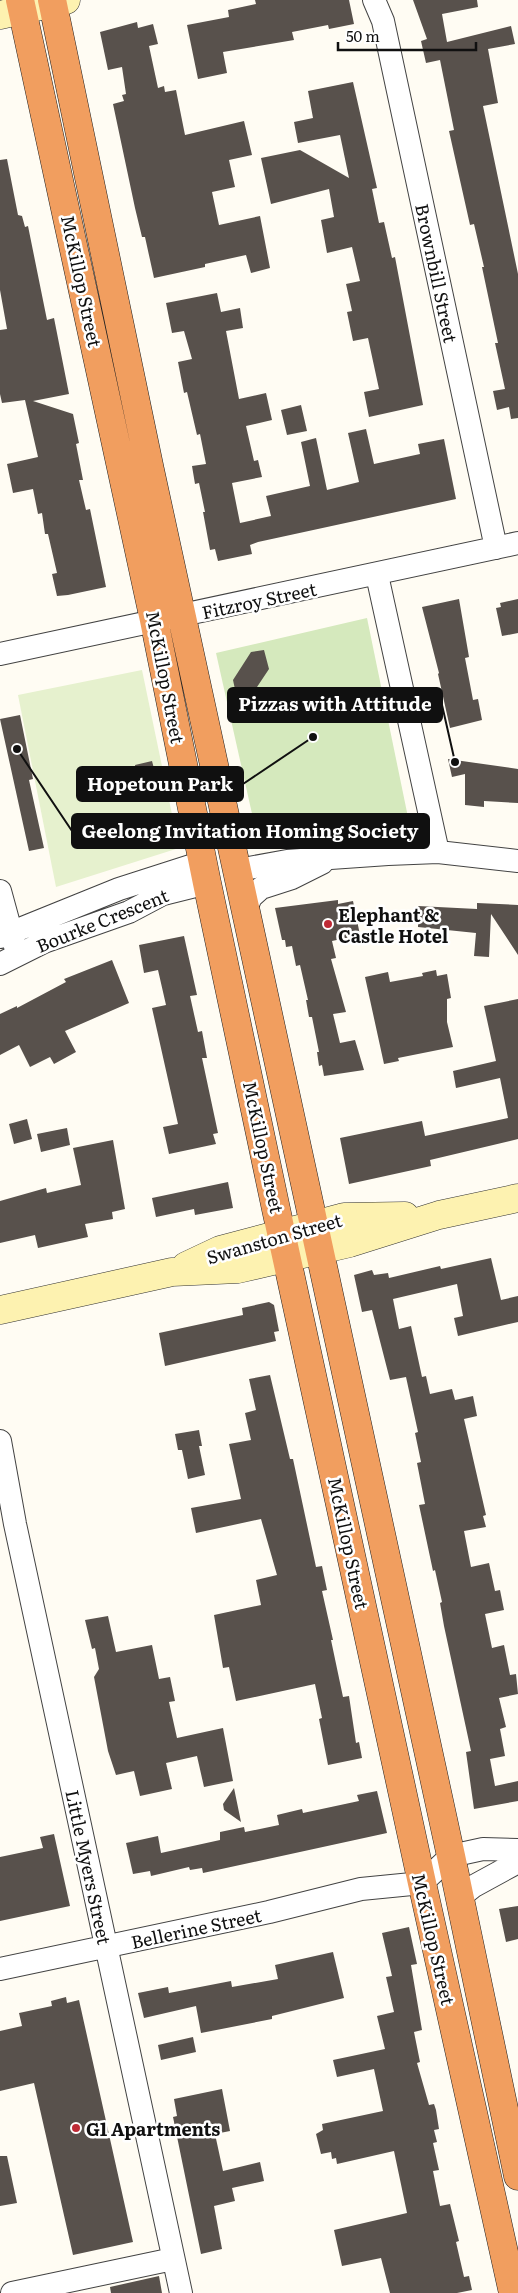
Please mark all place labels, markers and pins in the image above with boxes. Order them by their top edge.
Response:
callout: Pizzas with Attitude [228,688,442,722]
callout: Hopetoun Park [77,767,243,801]
callout: Geelong Invitation Homing Society [72,814,429,848]
place label: Elephant & Castle Hotel [338,901,449,949]
marker: Elephant & Castle Hotel [322,918,334,930]
place label: G1 Apartments [86,2115,220,2142]
marker: G1 Apartments [70,2122,82,2134]

